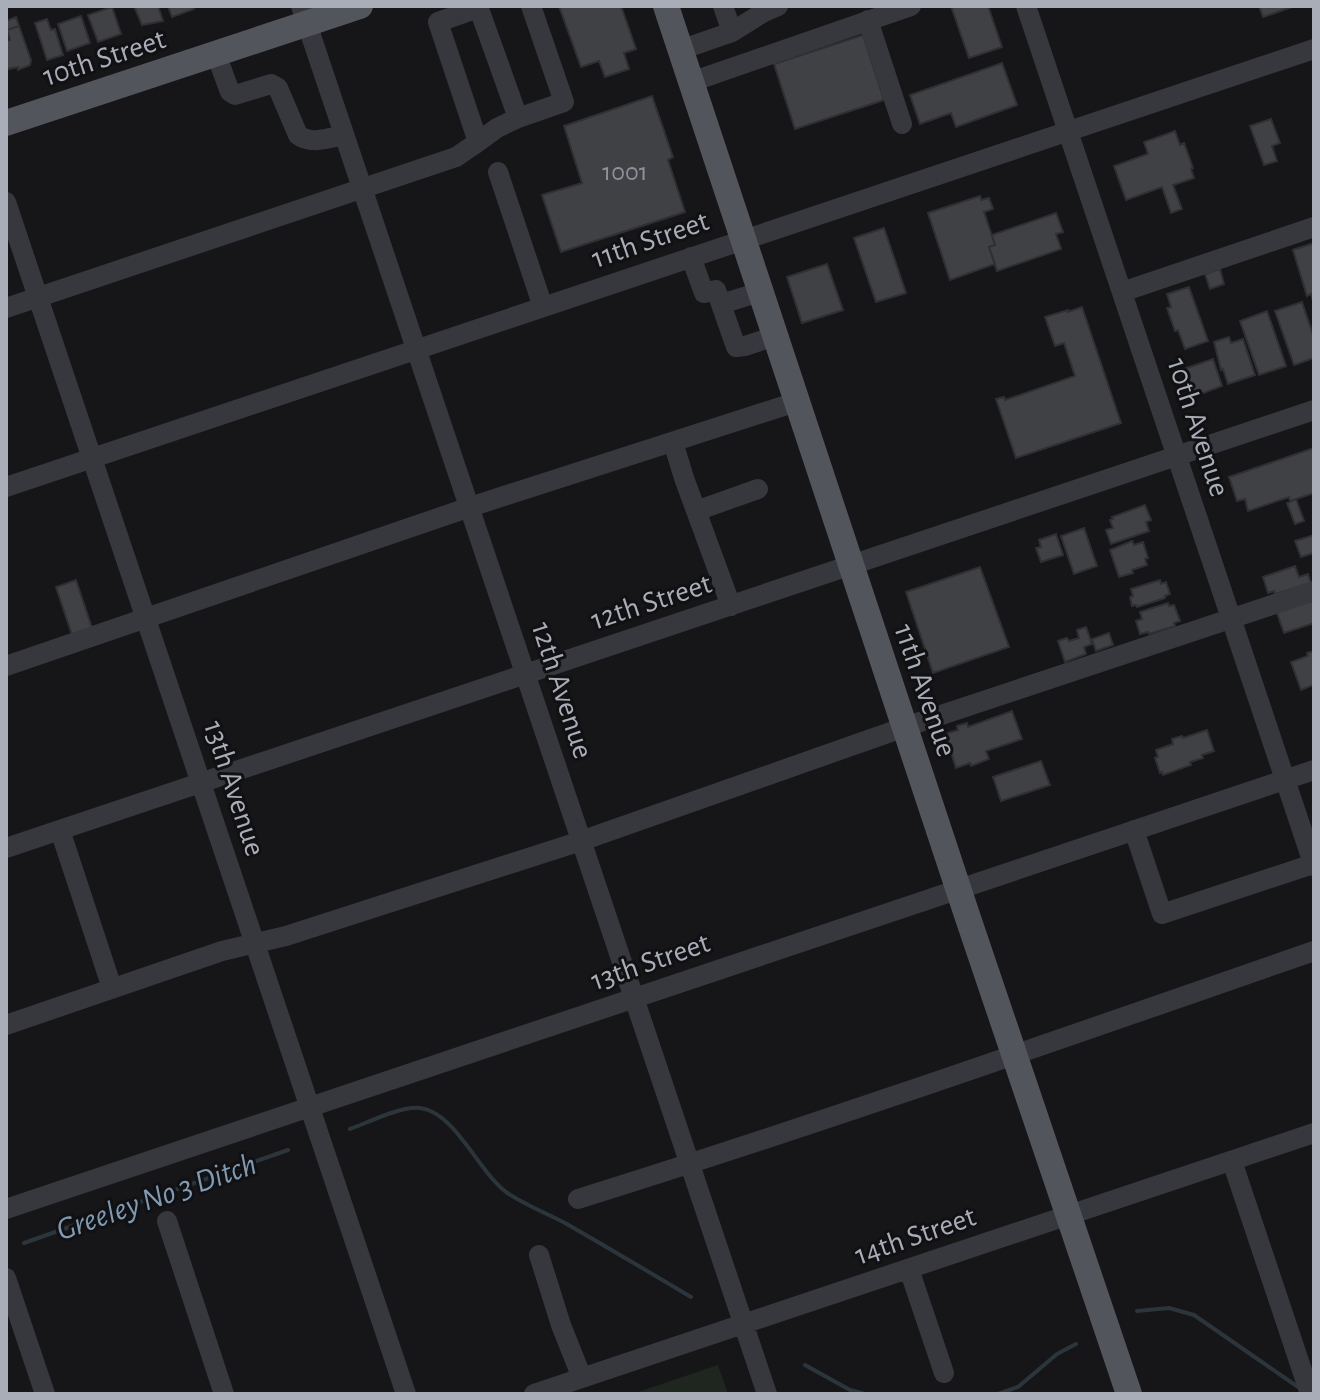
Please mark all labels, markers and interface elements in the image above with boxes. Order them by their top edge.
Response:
street label: 10th Street [39,24,170,92]
house number: 1001 [602,159,648,185]
street label: 11th Street [588,206,713,274]
street label: 10th Avenue [1162,354,1235,500]
street label: 12th Street [587,568,716,635]
street label: 12th Avenue [526,618,598,762]
street label: 11th Avenue [888,620,962,761]
street label: 13th Avenue [198,717,270,860]
street label: 13th Street [587,928,714,996]
water label: Greeley No 3 Ditch [52,1148,260,1246]
street label: 14th Street [851,1201,980,1271]

